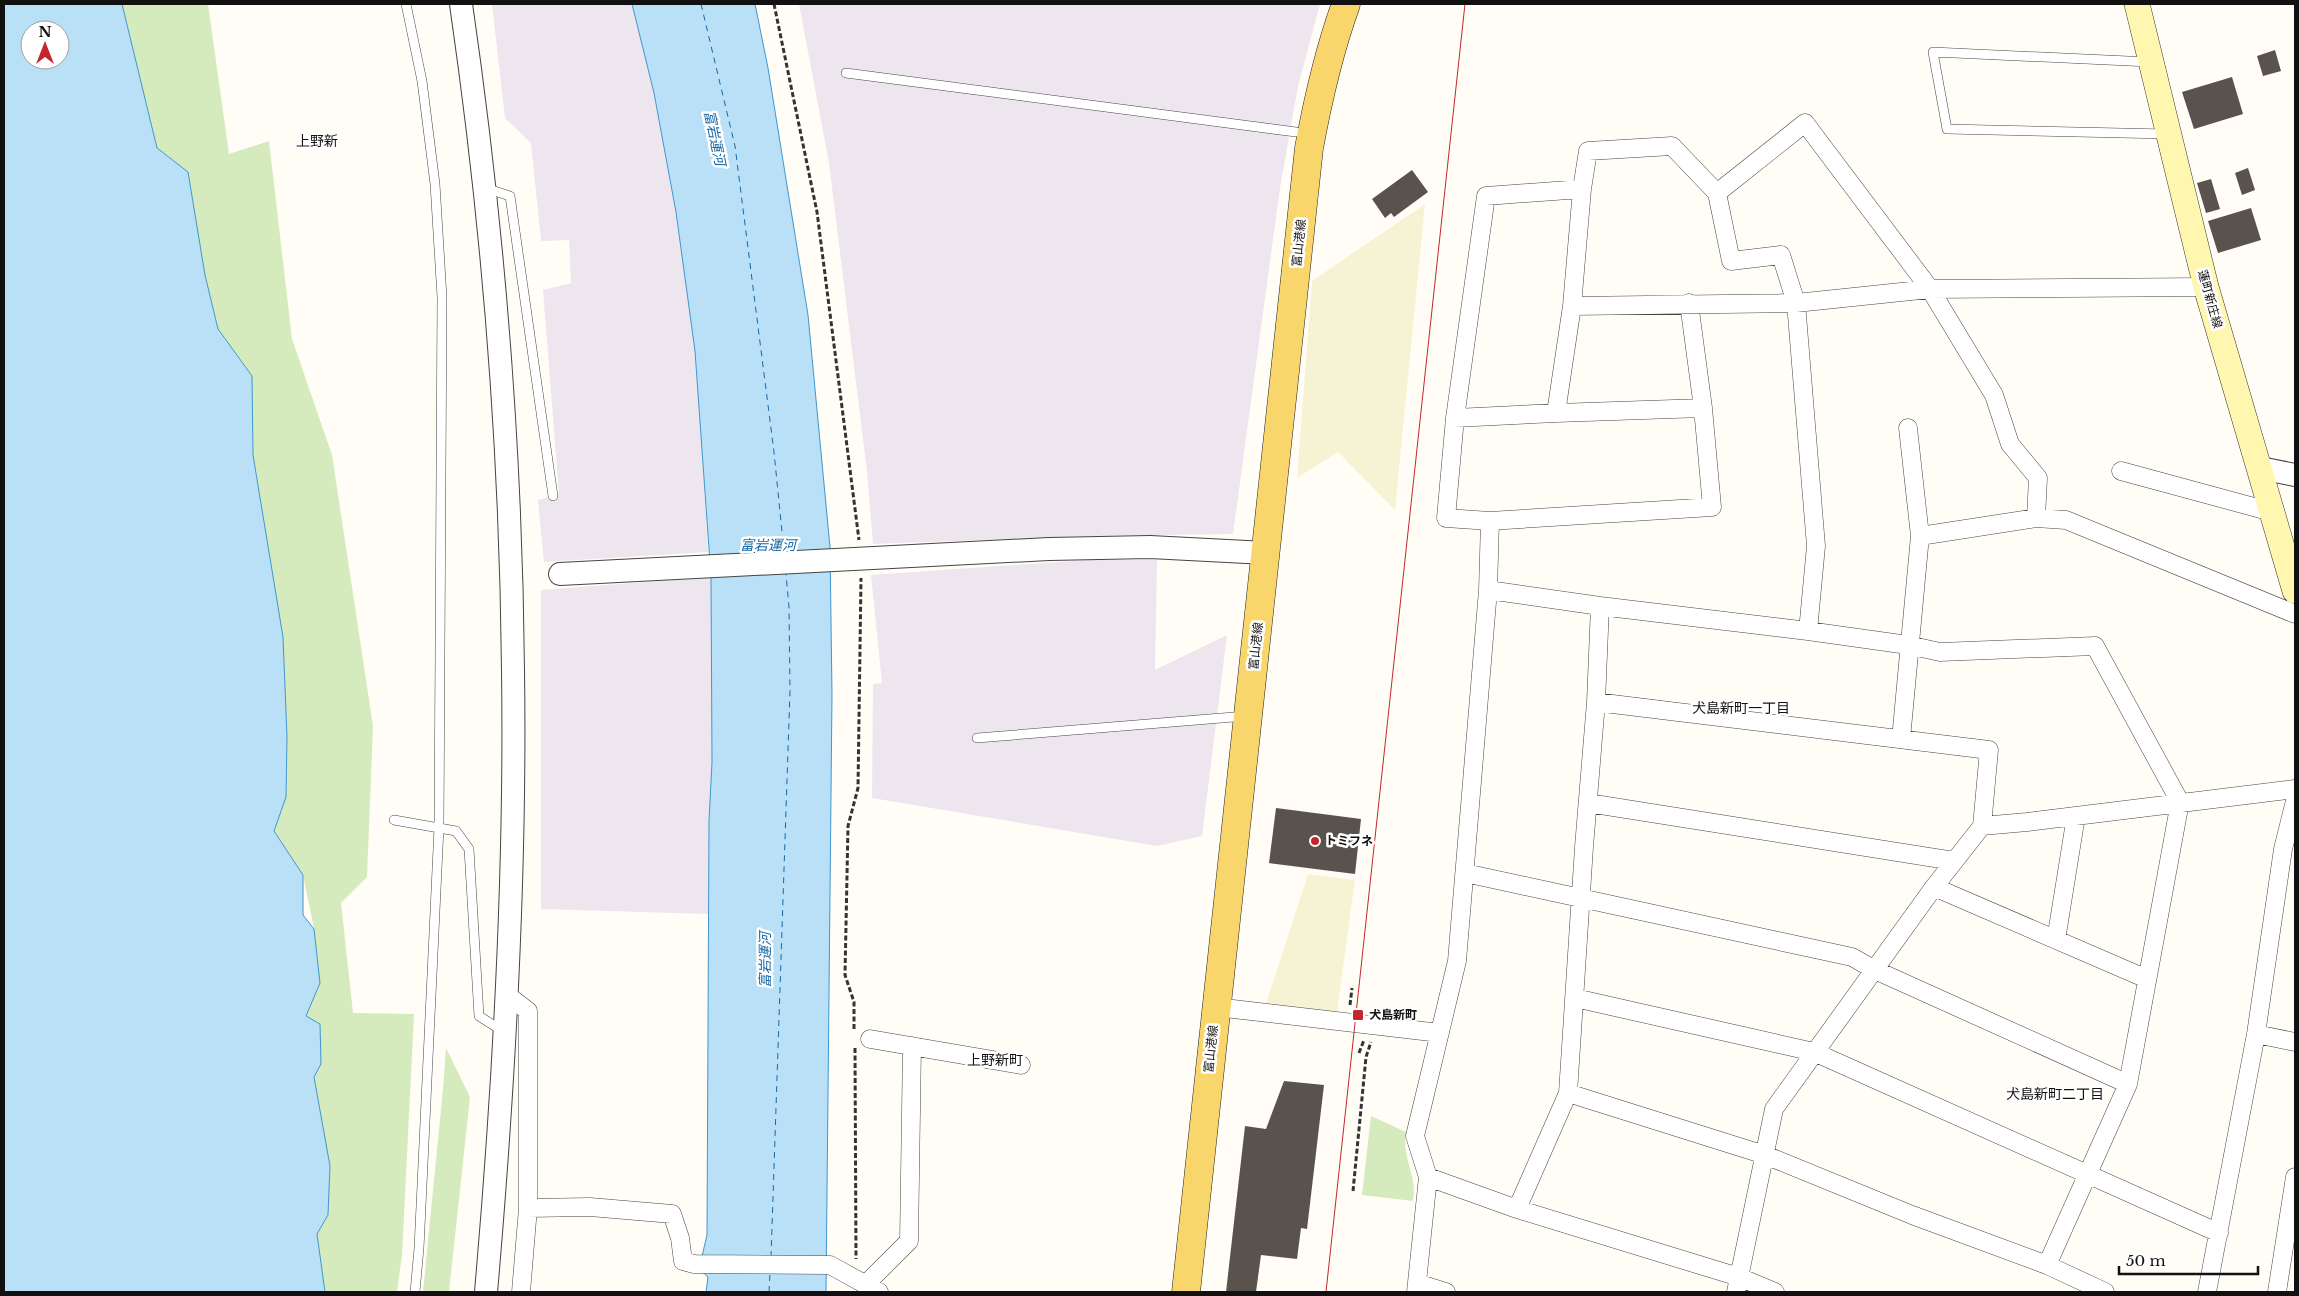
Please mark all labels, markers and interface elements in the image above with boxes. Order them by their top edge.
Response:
north arrow [20,20,70,70]
text: N [38,23,52,41]
water label: 富岩運河 [700,109,730,170]
district label: 上野新 [296,132,338,150]
street label: 富山港線 [1289,218,1308,268]
street label: 蓮町新庄線 [2195,268,2226,330]
water label: 富岩運河 [740,536,799,554]
street label: 富山港線 [1246,621,1265,671]
district label: 犬島新町一丁目 [1692,699,1790,717]
place label: トミフネ [1325,833,1373,848]
marker: トミフネ [1309,835,1321,847]
water label: 富岩運河 [756,929,774,988]
place label: 犬島新町 [1369,1007,1417,1022]
marker: 犬島新町 [1351,1008,1365,1022]
street label: 富山港線 [1201,1024,1220,1074]
district label: 上野新町 [967,1051,1023,1069]
district label: 犬島新町二丁目 [2006,1085,2104,1103]
scale bar [2119,1244,2258,1276]
text: 50 m [2126,1251,2166,1270]

